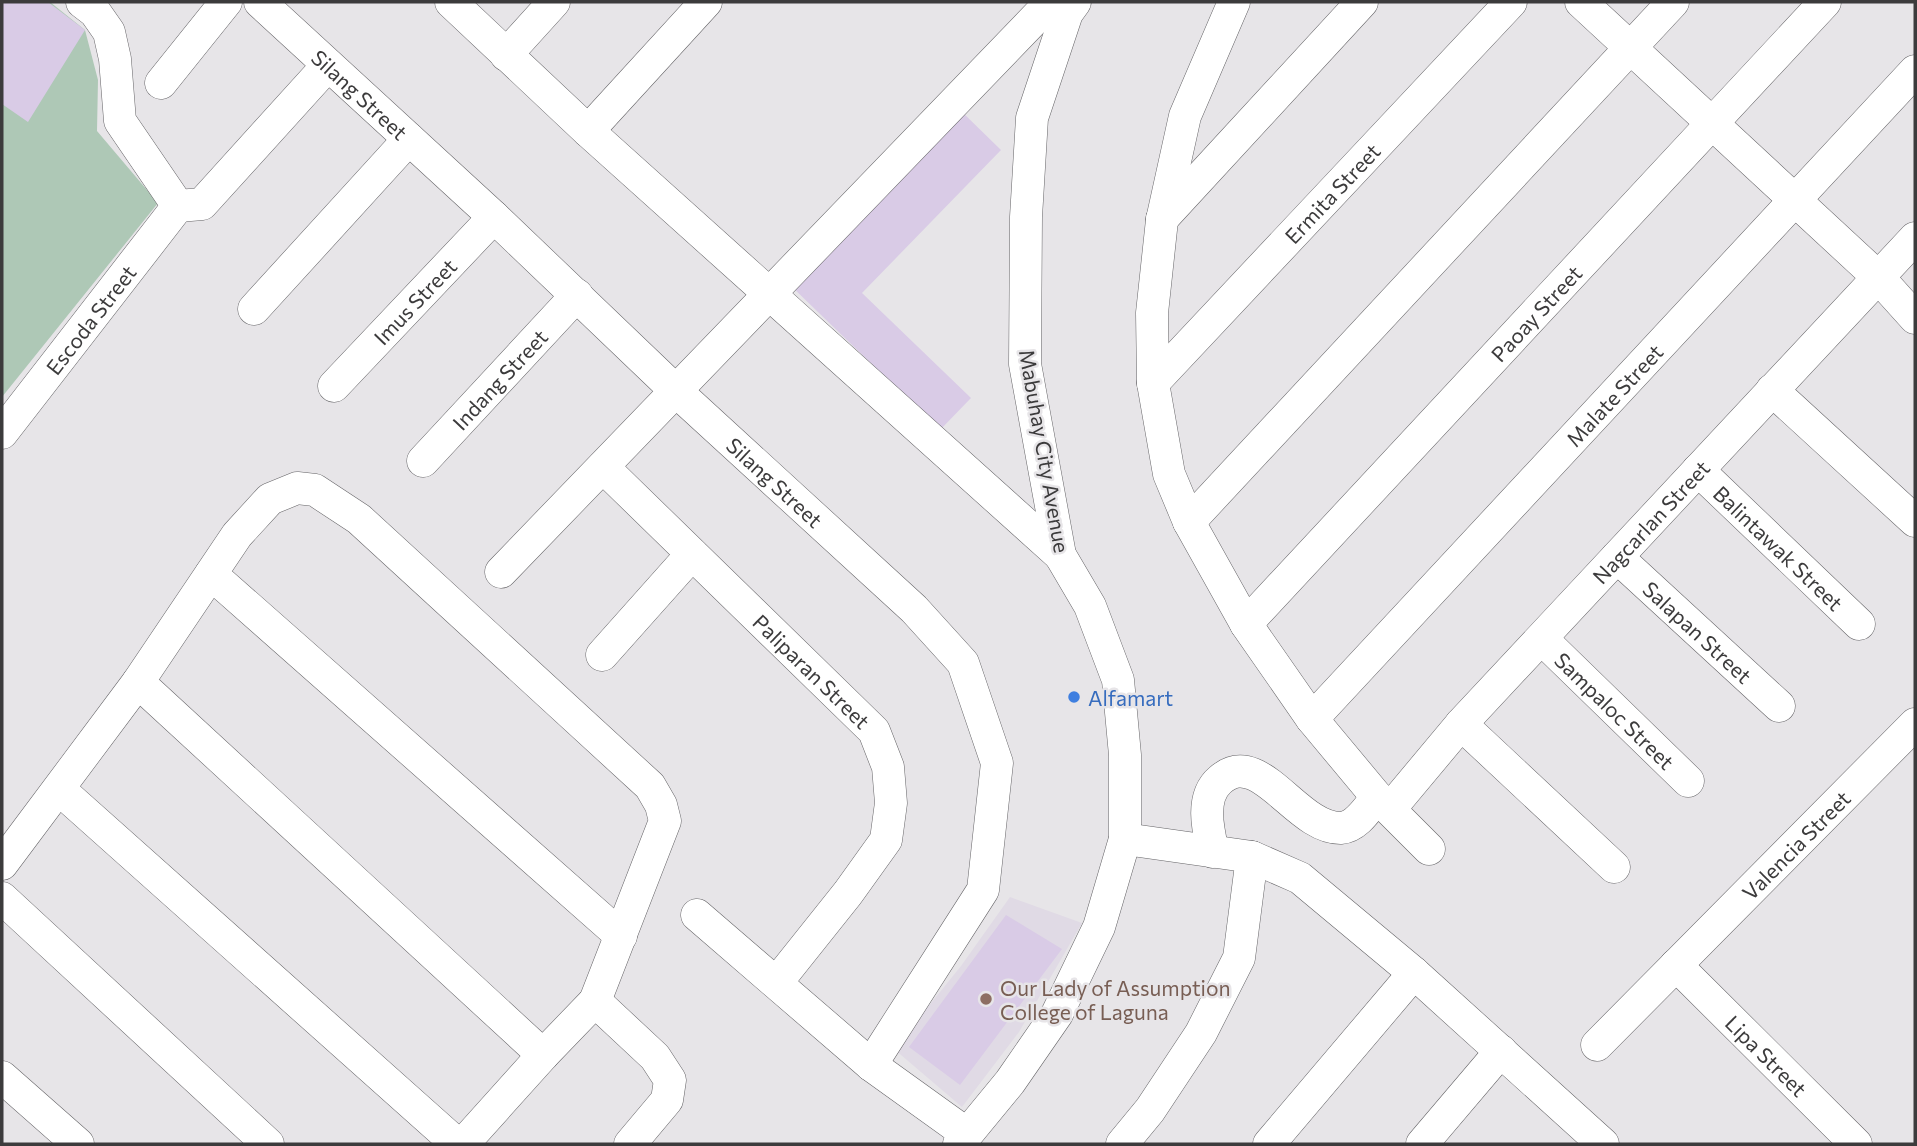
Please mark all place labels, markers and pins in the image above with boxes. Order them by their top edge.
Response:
place label: Alfamart [1088,685,1173,710]
marker: Alfamart [1066,689,1082,705]
place label: Our Lady of Assumption College of Laguna [1000,975,1231,1024]
marker: Our Lady of Assumption College of Laguna [978,991,994,1007]

